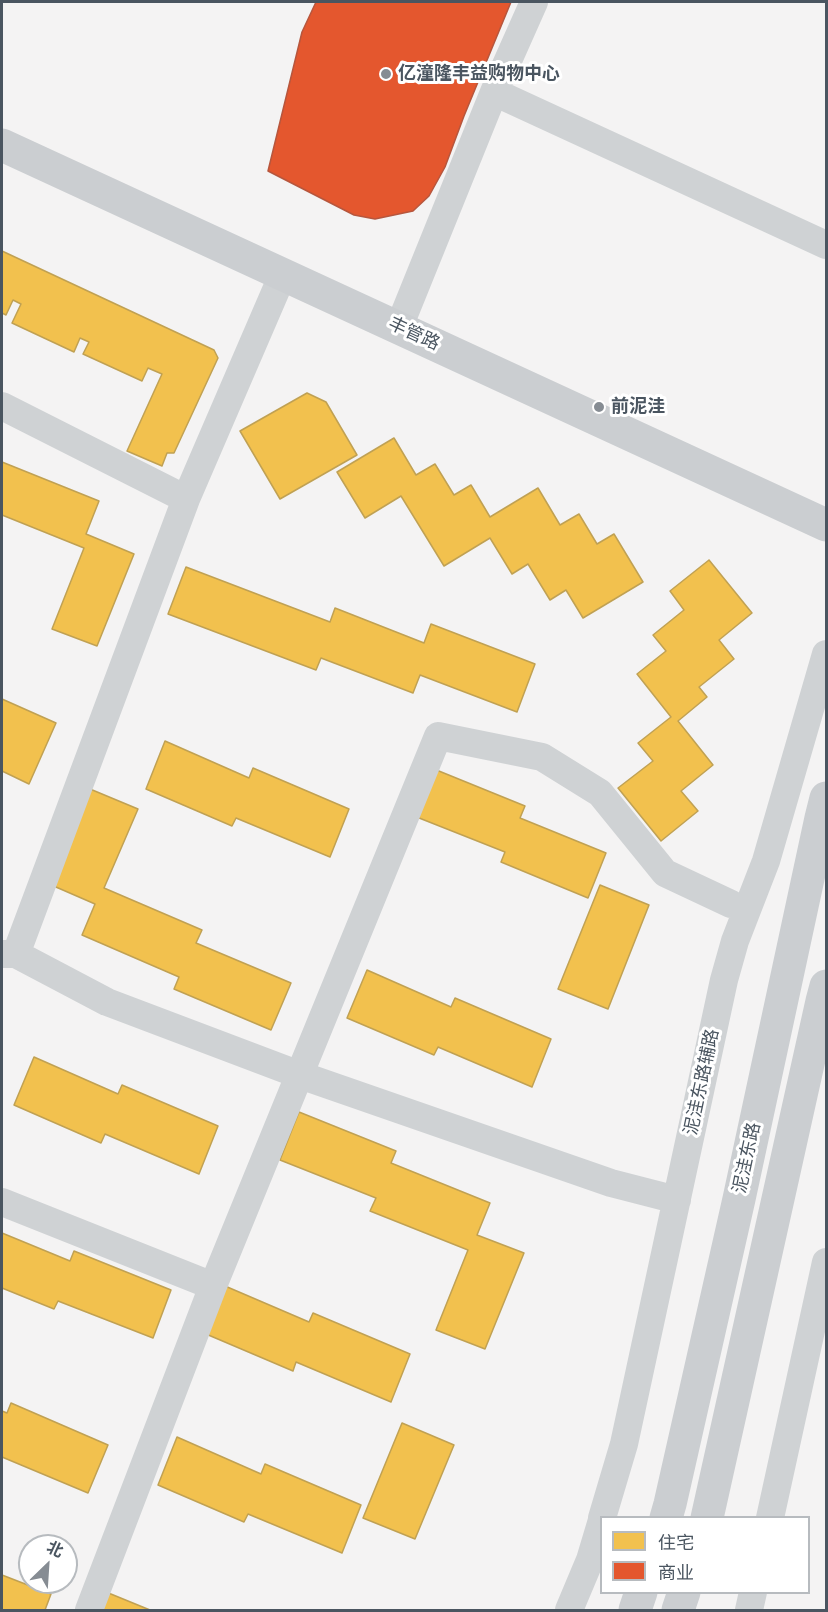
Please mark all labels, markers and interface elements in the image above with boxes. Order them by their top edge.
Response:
place label: 亿潼隆丰益购物中心 [398,63,560,85]
marker: 亿潼隆丰益购物中心 [379,67,393,81]
street label: 丰管路 [385,313,443,355]
place label: 前泥洼 [611,396,665,418]
marker: 前泥洼 [592,400,606,414]
street label: 泥洼东路辅路 [680,1027,724,1137]
street label: 泥洼东路 [729,1121,765,1195]
legend [600,1516,810,1594]
text: 住宅 [658,1532,694,1554]
north arrow [18,1534,78,1594]
text: 北 [44,1537,66,1561]
text: 商业 [658,1562,694,1584]

